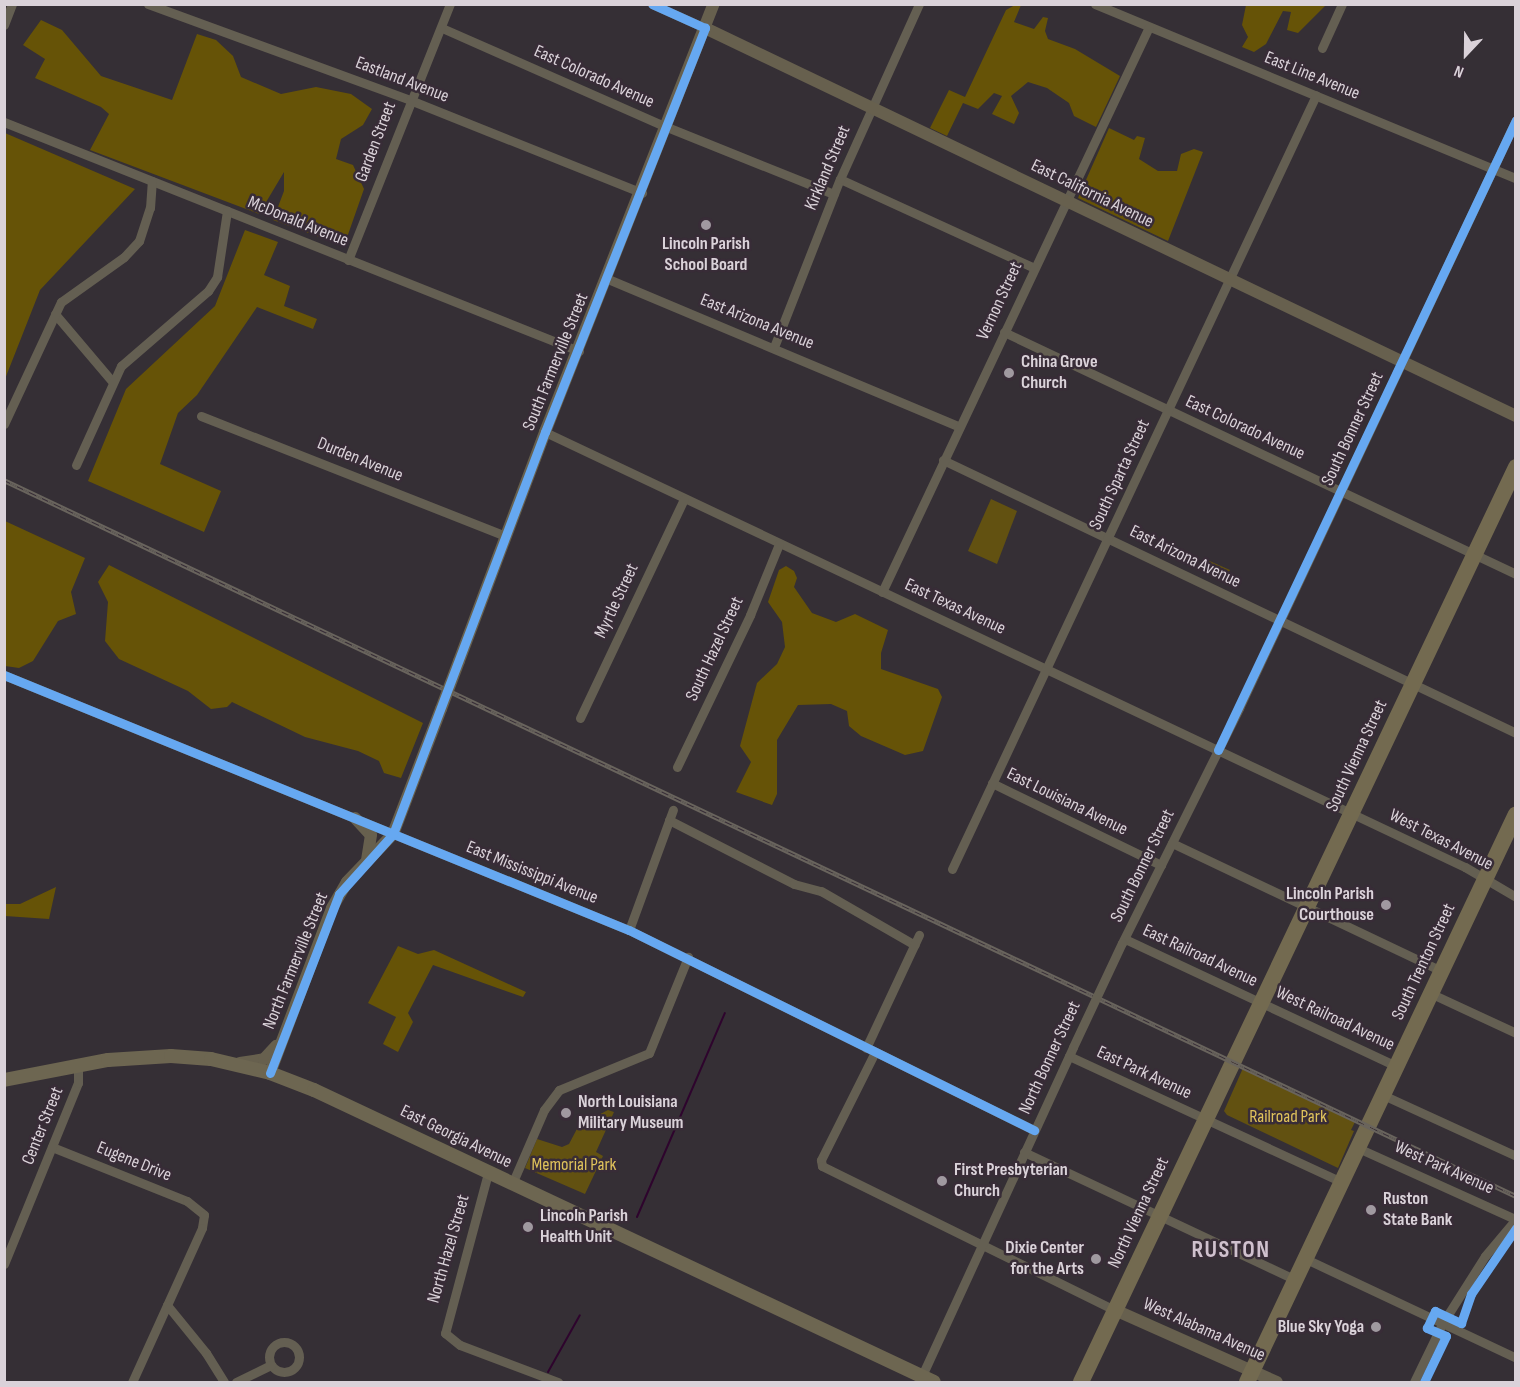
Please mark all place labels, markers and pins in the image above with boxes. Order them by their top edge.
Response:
marker: Lincoln Parish School Board [699,218,713,232]
place label: Lincoln Parish School Board [662,234,750,276]
place label: China Grove Church [1021,352,1098,394]
marker: China Grove Church [1002,366,1016,380]
place label: Lincoln Parish Courthouse [1286,884,1374,926]
marker: Lincoln Parish Courthouse [1379,898,1393,912]
place label: North Louisiana Military Museum [578,1092,684,1134]
marker: North Louisiana Military Museum [559,1106,573,1120]
place label: First Presbyterian Church [954,1160,1068,1202]
marker: First Presbyterian Church [935,1174,949,1188]
place label: Ruston State Bank [1383,1189,1452,1232]
marker: Ruston State Bank [1364,1203,1378,1217]
place label: Lincoln Parish Health Unit [540,1206,628,1248]
marker: Lincoln Parish Health Unit [521,1220,535,1234]
place label: Dixie Center for the Arts [1005,1238,1084,1280]
marker: Dixie Center for the Arts [1089,1252,1103,1266]
place label: Blue Sky Yoga [1278,1316,1364,1338]
marker: Blue Sky Yoga [1369,1320,1383,1334]

